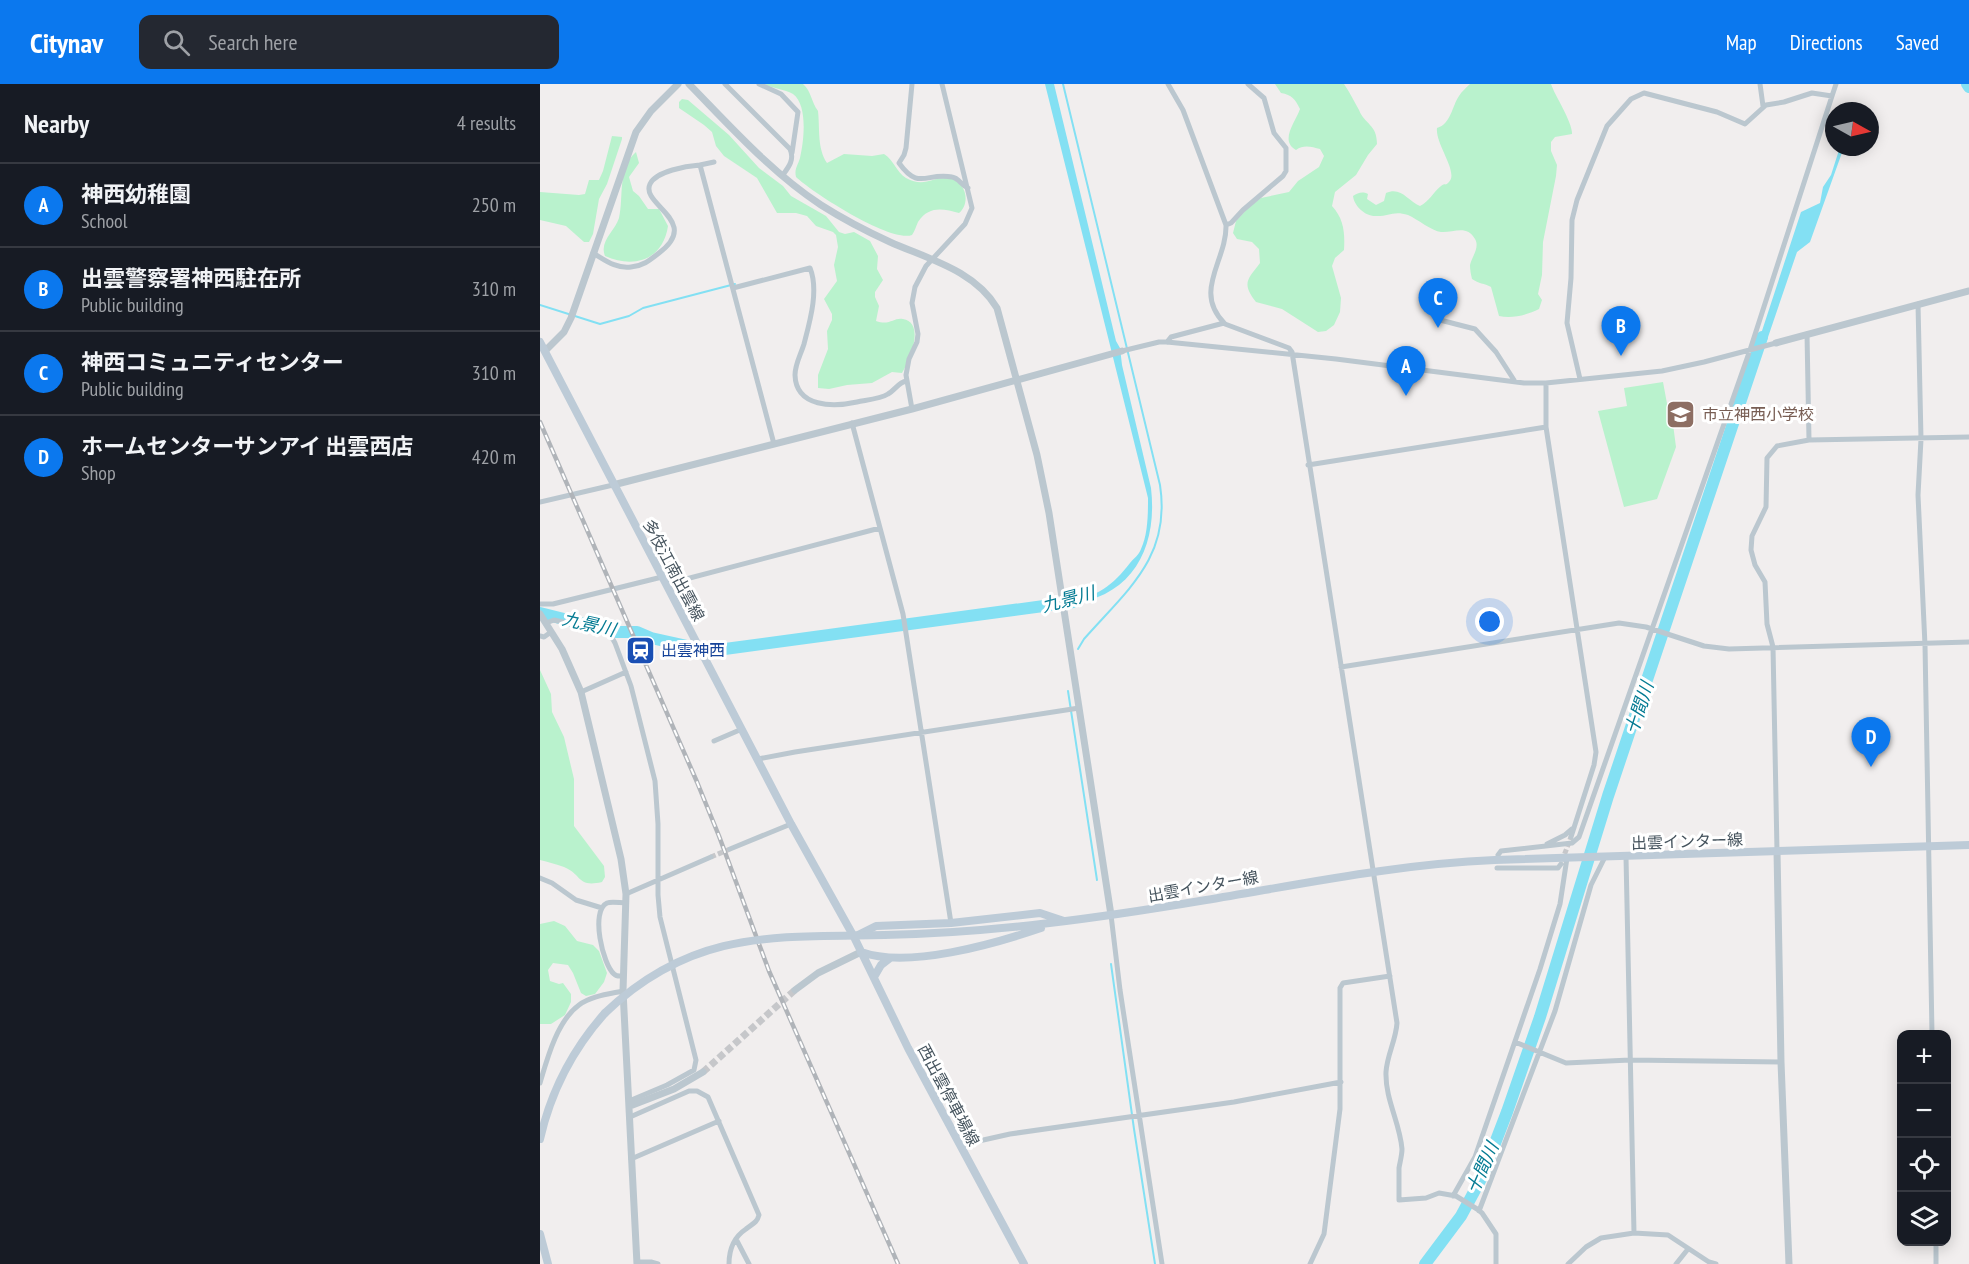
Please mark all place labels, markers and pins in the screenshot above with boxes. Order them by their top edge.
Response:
pin: C [1418,278,1458,328]
pin: B [1602,306,1640,356]
pin: A [1386,346,1426,396]
school or university icon: 市立神西小学校 [1665,398,1697,430]
place label: 市立神西小学校 [1702,404,1814,424]
station icon: 出雲神西 [624,634,656,666]
place label: 出雲神西 [661,640,725,660]
pin: D [1852,718,1890,767]

